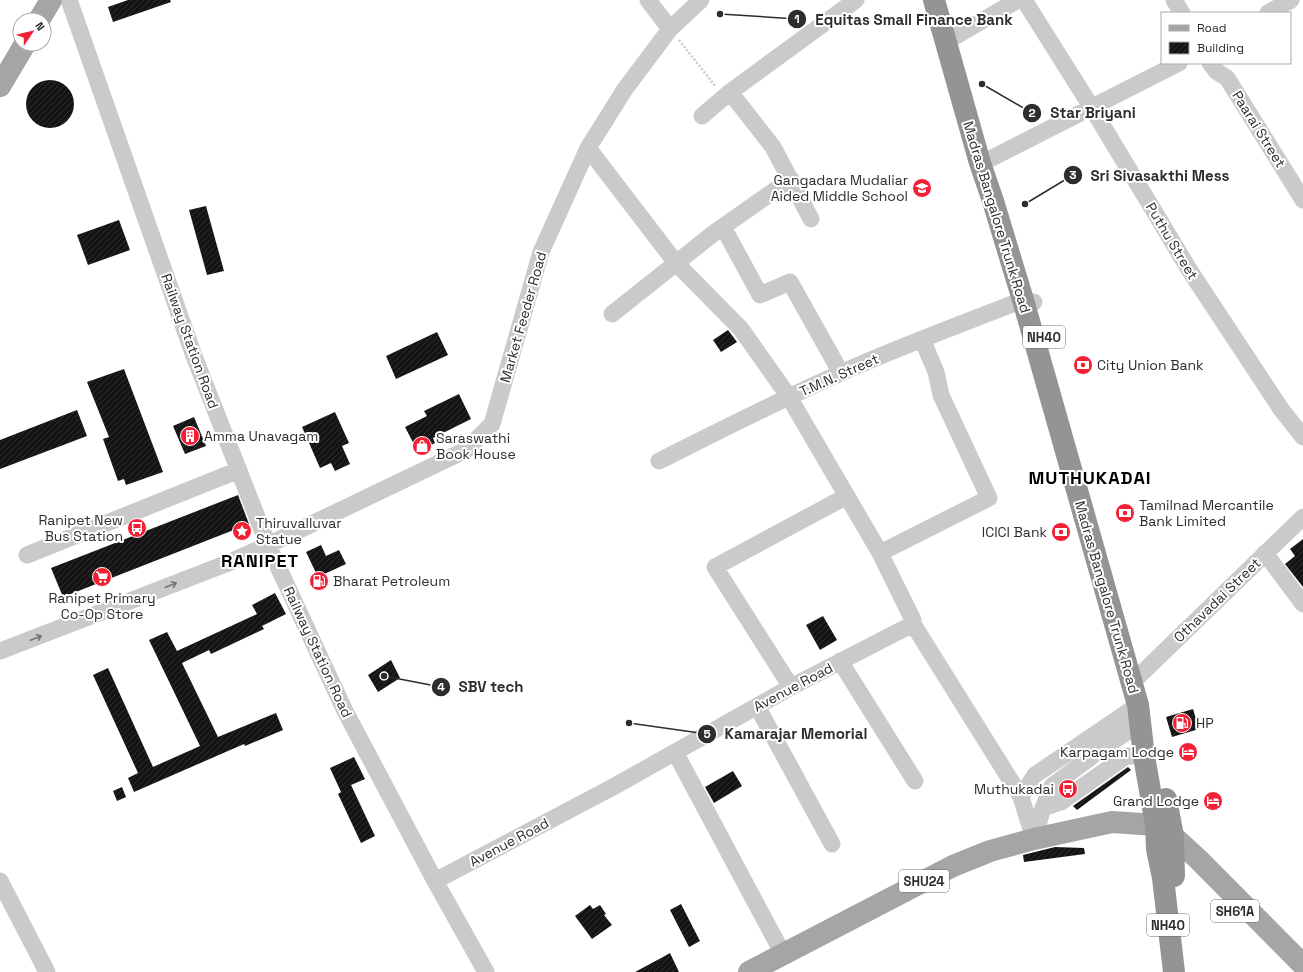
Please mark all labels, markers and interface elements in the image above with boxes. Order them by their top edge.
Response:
callout: Equitas Small Finance Bank [787,6,1021,33]
text: Equitas Small Finance Bank [815,10,1013,29]
text: 1 [794,11,800,27]
north arrow [12,12,52,52]
legend [1161,12,1291,64]
text: N [32,19,48,33]
text: Road [1197,20,1226,36]
text: Building [1197,40,1244,56]
street label: Paarai Street [1228,87,1290,171]
callout: Star Briyani [1022,99,1144,126]
text: Star Briyani [1050,103,1136,122]
text: 2 [1028,105,1036,121]
street label: Madras Bangalore Trunk Road [959,119,1035,315]
callout: Sri Sivasakthi Mess [1063,162,1238,189]
text: Sri Sivasakthi Mess [1091,166,1230,185]
text: 3 [1069,167,1077,183]
place label: Gangadara Mudaliar Aided Middle School [771,171,908,205]
school or university icon: Gangadara Mudaliar Aided Middle School [911,177,933,199]
street label: Puthu Street [1142,199,1202,283]
street label: Market Feeder Road [496,250,550,384]
street label: Railway Station Road [157,271,223,411]
road number: NH40 [1023,326,1065,348]
street label: T.M.N. Street [797,350,881,400]
bank icon: City Union Bank [1072,354,1094,376]
place label: City Union Bank [1097,356,1204,374]
building icon: Amma Unavagam [179,425,201,447]
place label: Amma Unavagam [204,427,318,445]
place label: Saraswathi Book House [436,429,516,463]
shop icon: Saraswathi Book House [411,435,433,457]
district label: MUTHUKADAI [1028,466,1152,489]
place label: Tamilnad Mercantile Bank Limited [1139,496,1274,530]
street label: Madras Bangalore Trunk Road [1071,499,1143,695]
bank icon: Tamilnad Mercantile Bank Limited [1114,502,1136,524]
place label: Ranipet New Bus Station [38,511,123,545]
place label: Thiruvalluvar Statue [256,514,342,548]
bus stop icon: Ranipet New Bus Station [126,517,148,539]
place icon: Thiruvalluvar Statue [231,520,253,542]
bank icon: ICICI Bank [1050,521,1072,543]
place label: ICICI Bank [982,523,1047,541]
district label: RANIPET [221,549,299,572]
street label: Othavadai Street [1170,554,1264,646]
supermarket icon: Ranipet Primary Co-Op Store [91,566,113,588]
fuel station icon: Bharat Petroleum [308,570,330,592]
place label: Bharat Petroleum [333,572,450,590]
one-way arrow [164,581,176,589]
street label: Railway Station Road [280,584,356,720]
place label: Ranipet Primary Co-Op Store [48,589,156,623]
one-way arrow [30,633,42,641]
street label: Avenue Road [750,659,836,715]
callout: SBV tech [431,673,532,700]
text: SBV tech [458,677,524,696]
text: 4 [437,679,445,695]
fuel station icon: HP [1171,712,1193,734]
place label: HP [1196,714,1214,732]
callout: Kamarajar Memorial [697,720,876,747]
text: Kamarajar Memorial [725,724,867,743]
text: 5 [703,726,711,742]
hotel icon: Karpagam Lodge [1177,741,1199,763]
place label: Karpagam Lodge [1060,743,1174,761]
bus stop icon: Muthukadai [1057,778,1079,800]
place label: Muthukadai [974,780,1054,798]
hotel icon: Grand Lodge [1202,790,1224,812]
place label: Grand Lodge [1113,792,1199,810]
street label: Avenue Road [466,814,552,870]
road number: SHU24 [899,870,949,892]
road number: SH61A [1211,900,1259,922]
road number: NH40 [1147,914,1189,936]

